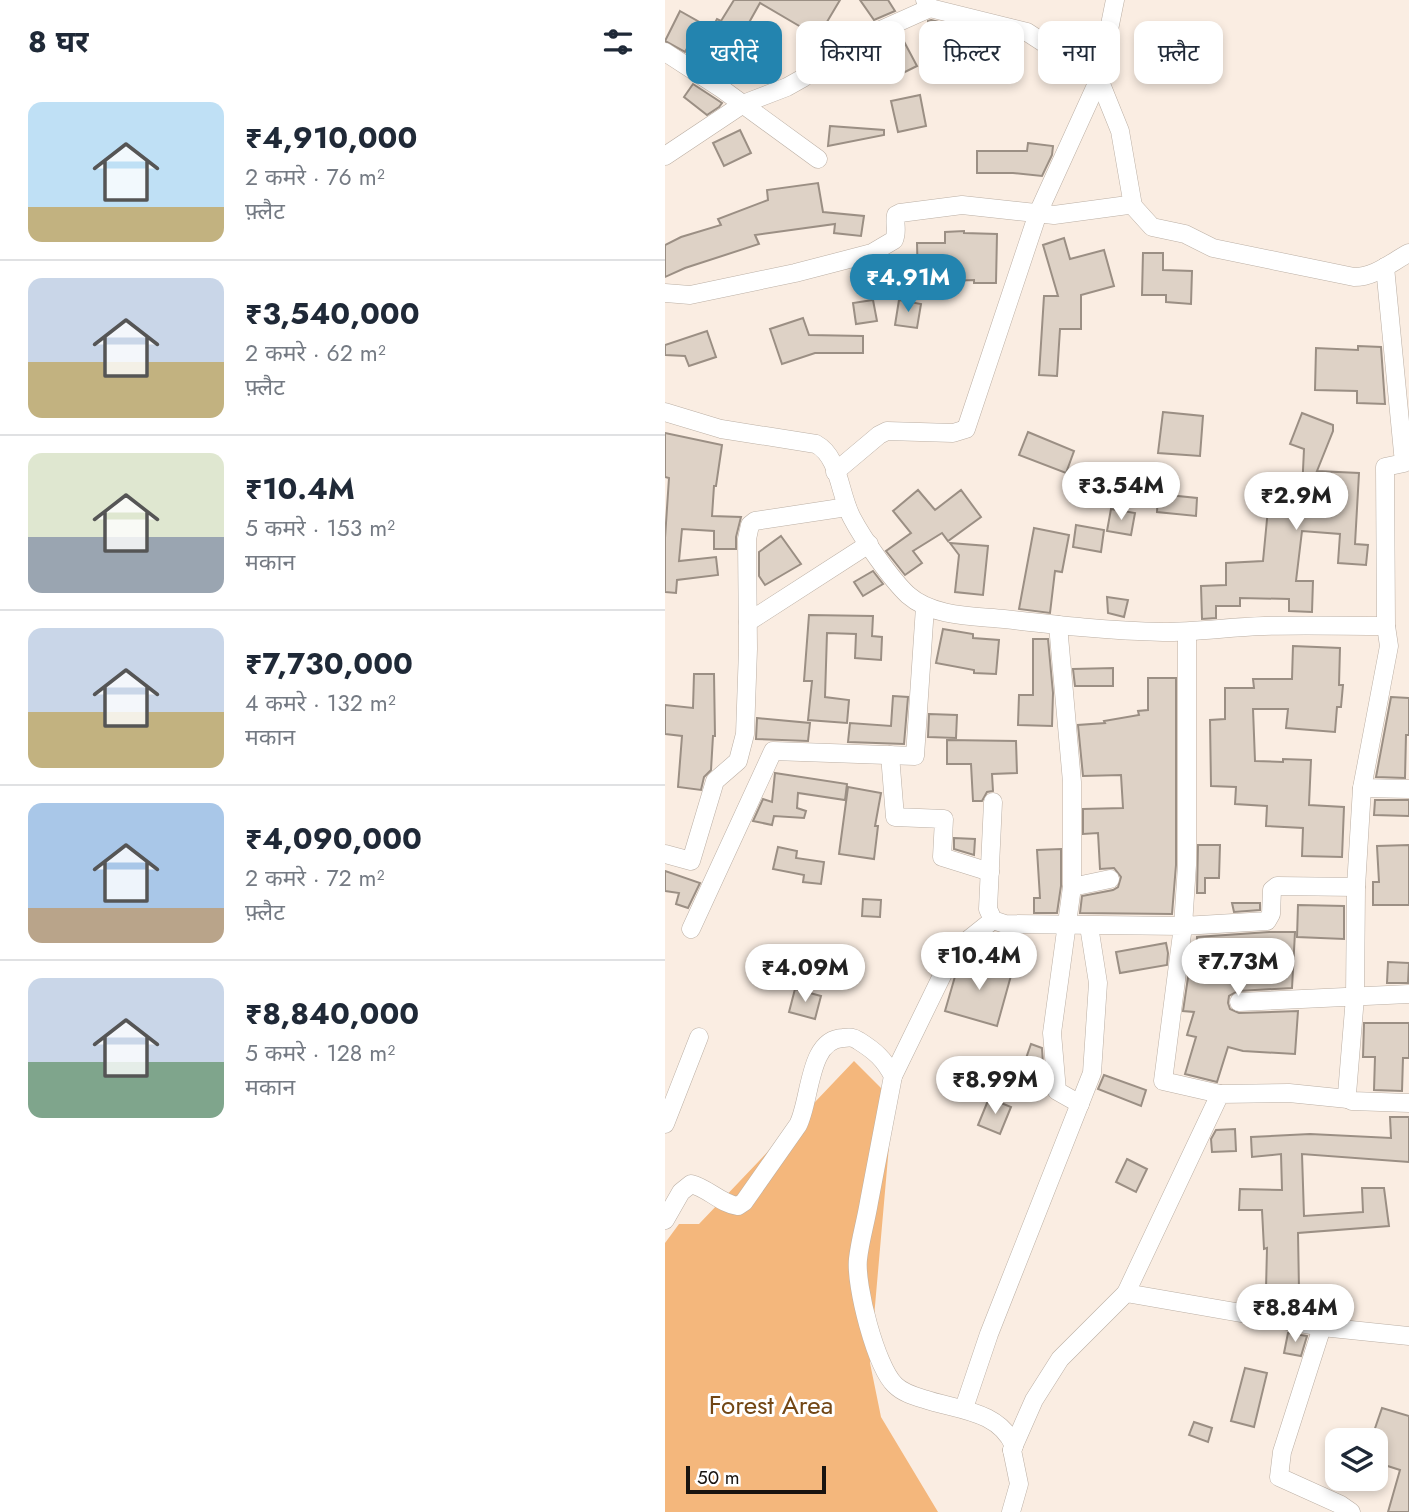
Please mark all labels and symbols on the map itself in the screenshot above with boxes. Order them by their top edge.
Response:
pin: ₹4.91M [851,254,965,314]
pin: ₹3.54M [1064,462,1178,522]
pin: ₹2.9M [1247,472,1345,532]
pin: ₹10.4M [922,932,1036,992]
pin: ₹7.73M [1181,939,1295,998]
pin: ₹4.09M [748,944,862,1004]
pin: ₹8.99M [938,1056,1052,1116]
pin: ₹8.84M [1238,1284,1352,1344]
park label: Forest Area [709,1386,833,1424]
scale bar [686,1463,826,1495]

